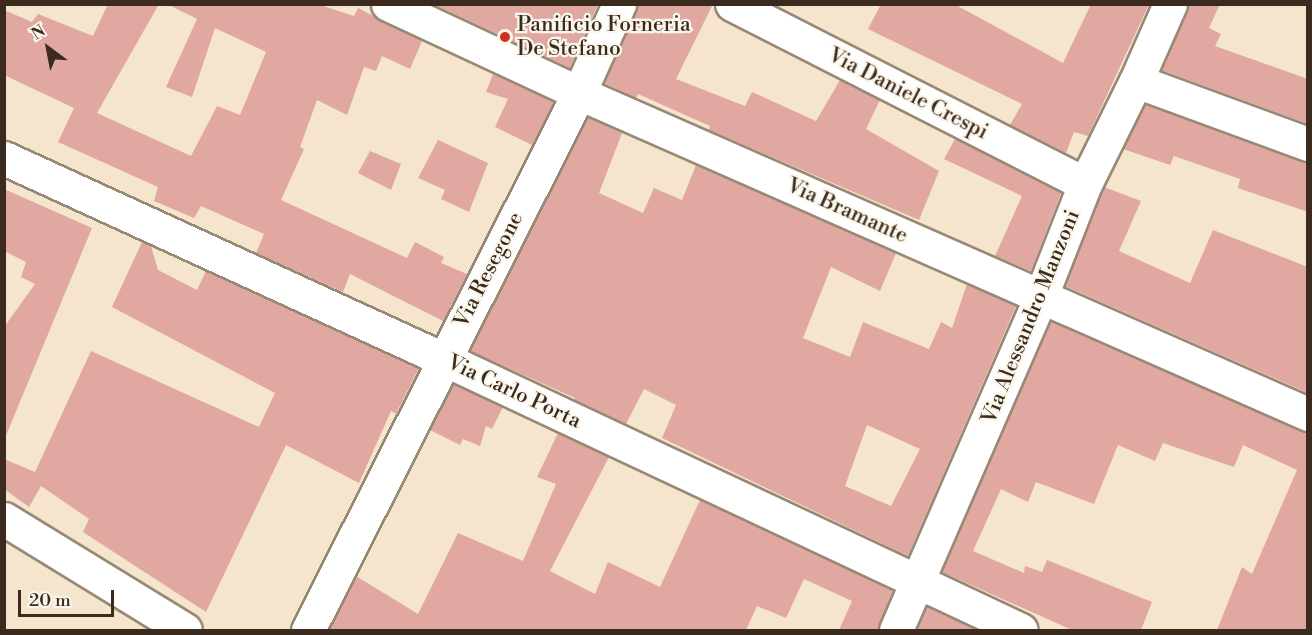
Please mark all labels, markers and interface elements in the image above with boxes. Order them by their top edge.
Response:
place label: Panificio Forneria De Stefano [517,12,691,62]
north arrow [18,18,78,78]
text: N [28,21,49,45]
marker: Panificio Forneria De Stefano [498,30,512,44]
street label: Via Daniele Crespi [824,43,992,145]
street label: Via Bramante [783,173,911,249]
street label: Via Alessandro Manzoni [977,206,1085,428]
street label: Via Resegone [449,208,529,332]
street label: Via Carlo Porta [443,350,585,434]
scale bar [21,578,117,616]
text: 20 m [29,589,71,612]

